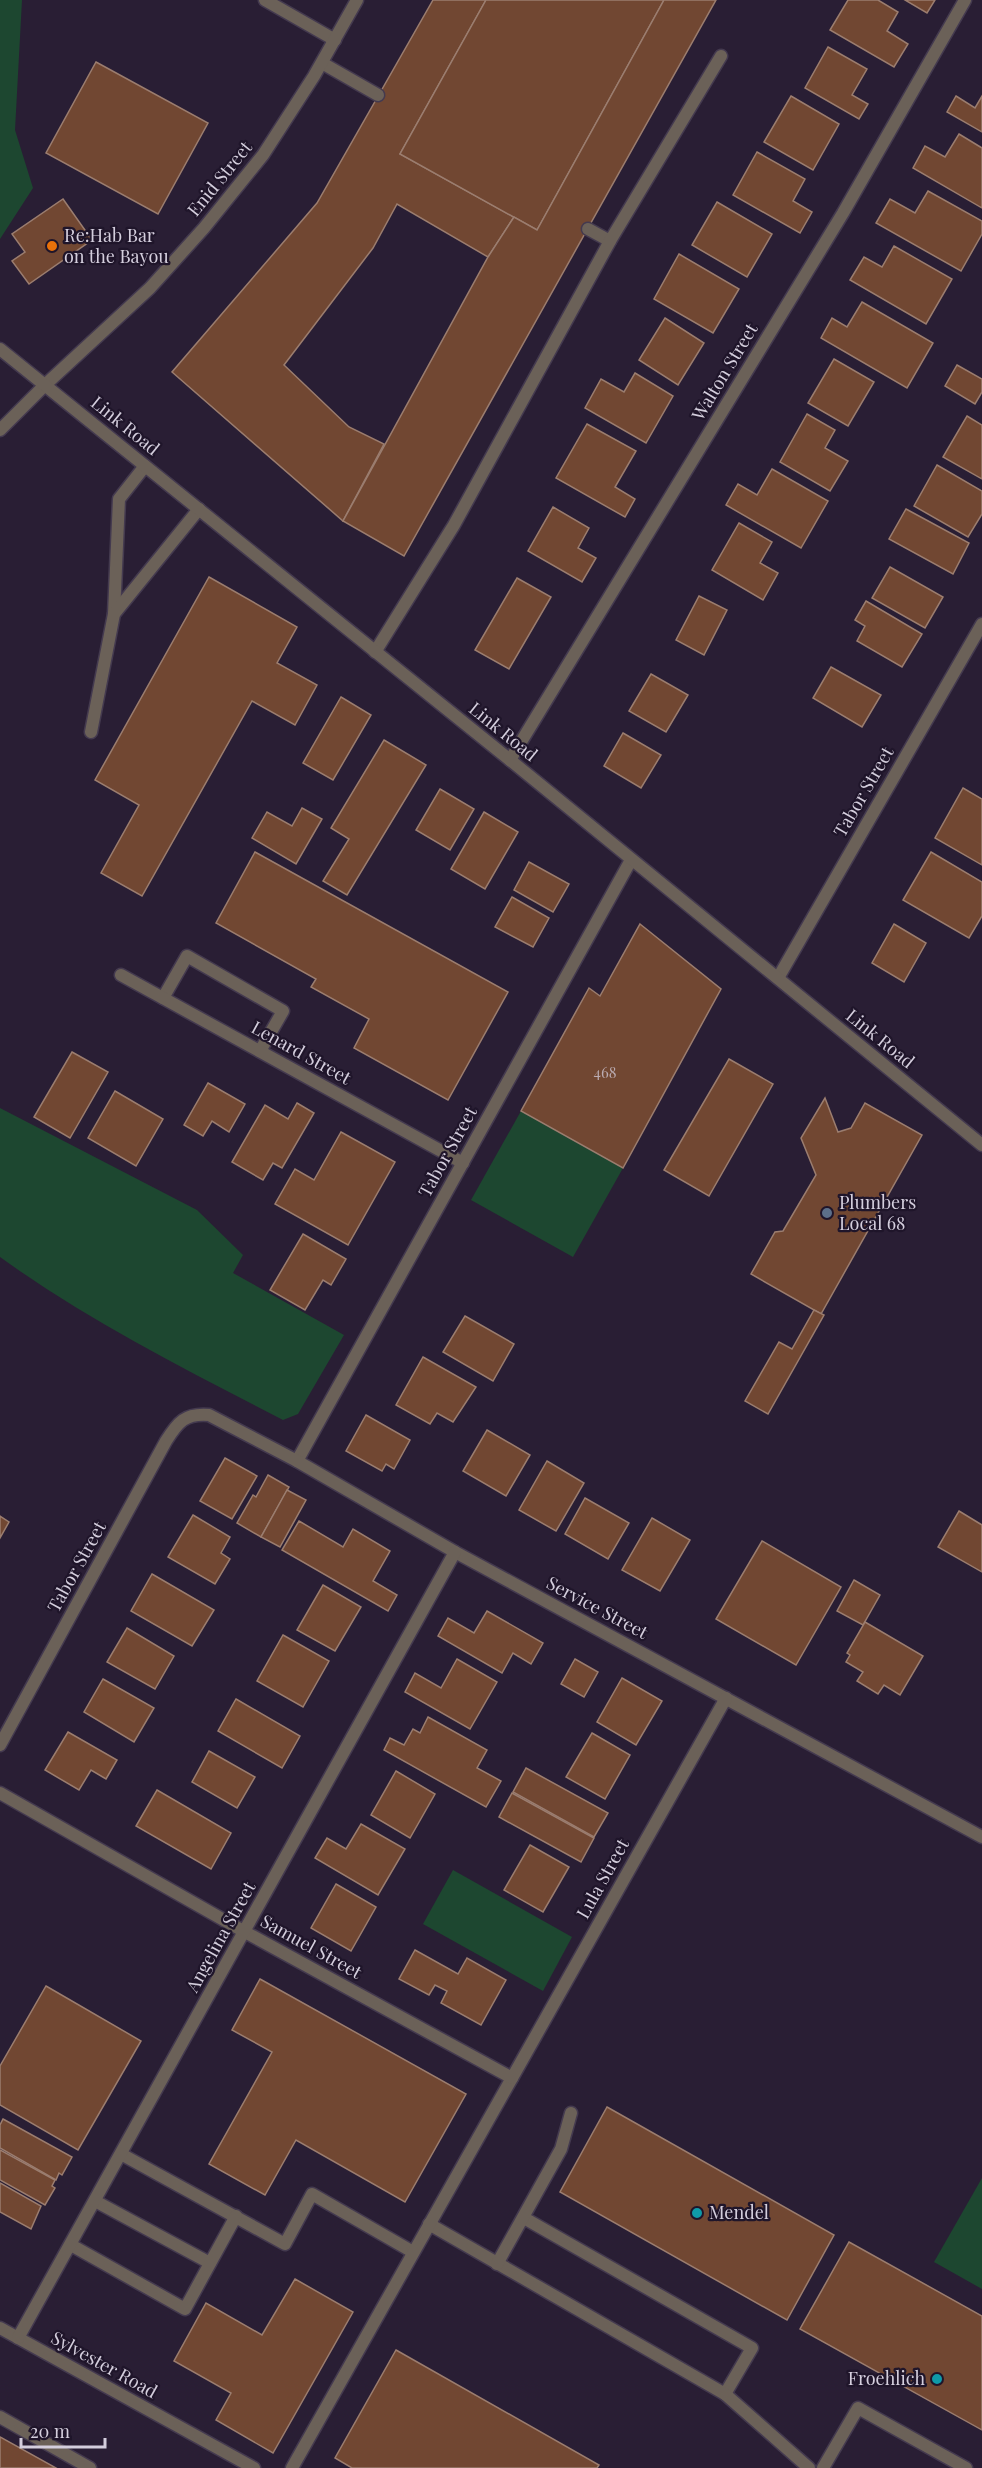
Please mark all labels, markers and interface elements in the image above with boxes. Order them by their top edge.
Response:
street label: Enid Street [181,135,257,221]
place label: Re:Hab Bar on the Bayou [64,223,169,268]
marker: Re:Hab Bar on the Bayou [45,239,59,253]
street label: Walton Street [685,318,763,425]
street label: Link Road [86,390,165,461]
street label: Link Road [464,696,543,767]
street label: Tabor Street [828,742,899,841]
street label: Link Road [841,1003,920,1074]
street label: Lenard Street [247,1015,356,1090]
house number: 468 [594,1062,617,1082]
street label: Tabor Street [412,1101,482,1201]
place label: Plumbers Local 68 [839,1190,916,1235]
marker: Plumbers Local 68 [820,1206,834,1220]
street label: Tabor Street [41,1516,111,1616]
street label: Service Street [543,1570,653,1644]
street label: Lula Street [570,1834,634,1923]
street label: Angelina Street [179,1876,261,1997]
street label: Samuel Street [257,1908,367,1984]
place label: Mendel [709,2200,769,2224]
marker: Mendel [690,2206,704,2220]
street label: Sylvester Road [47,2325,162,2403]
place label: Froehlich [848,2366,925,2390]
marker: Froehlich [930,2372,944,2386]
scale bar [21,2411,105,2449]
text: 20 m [30,2419,70,2443]

